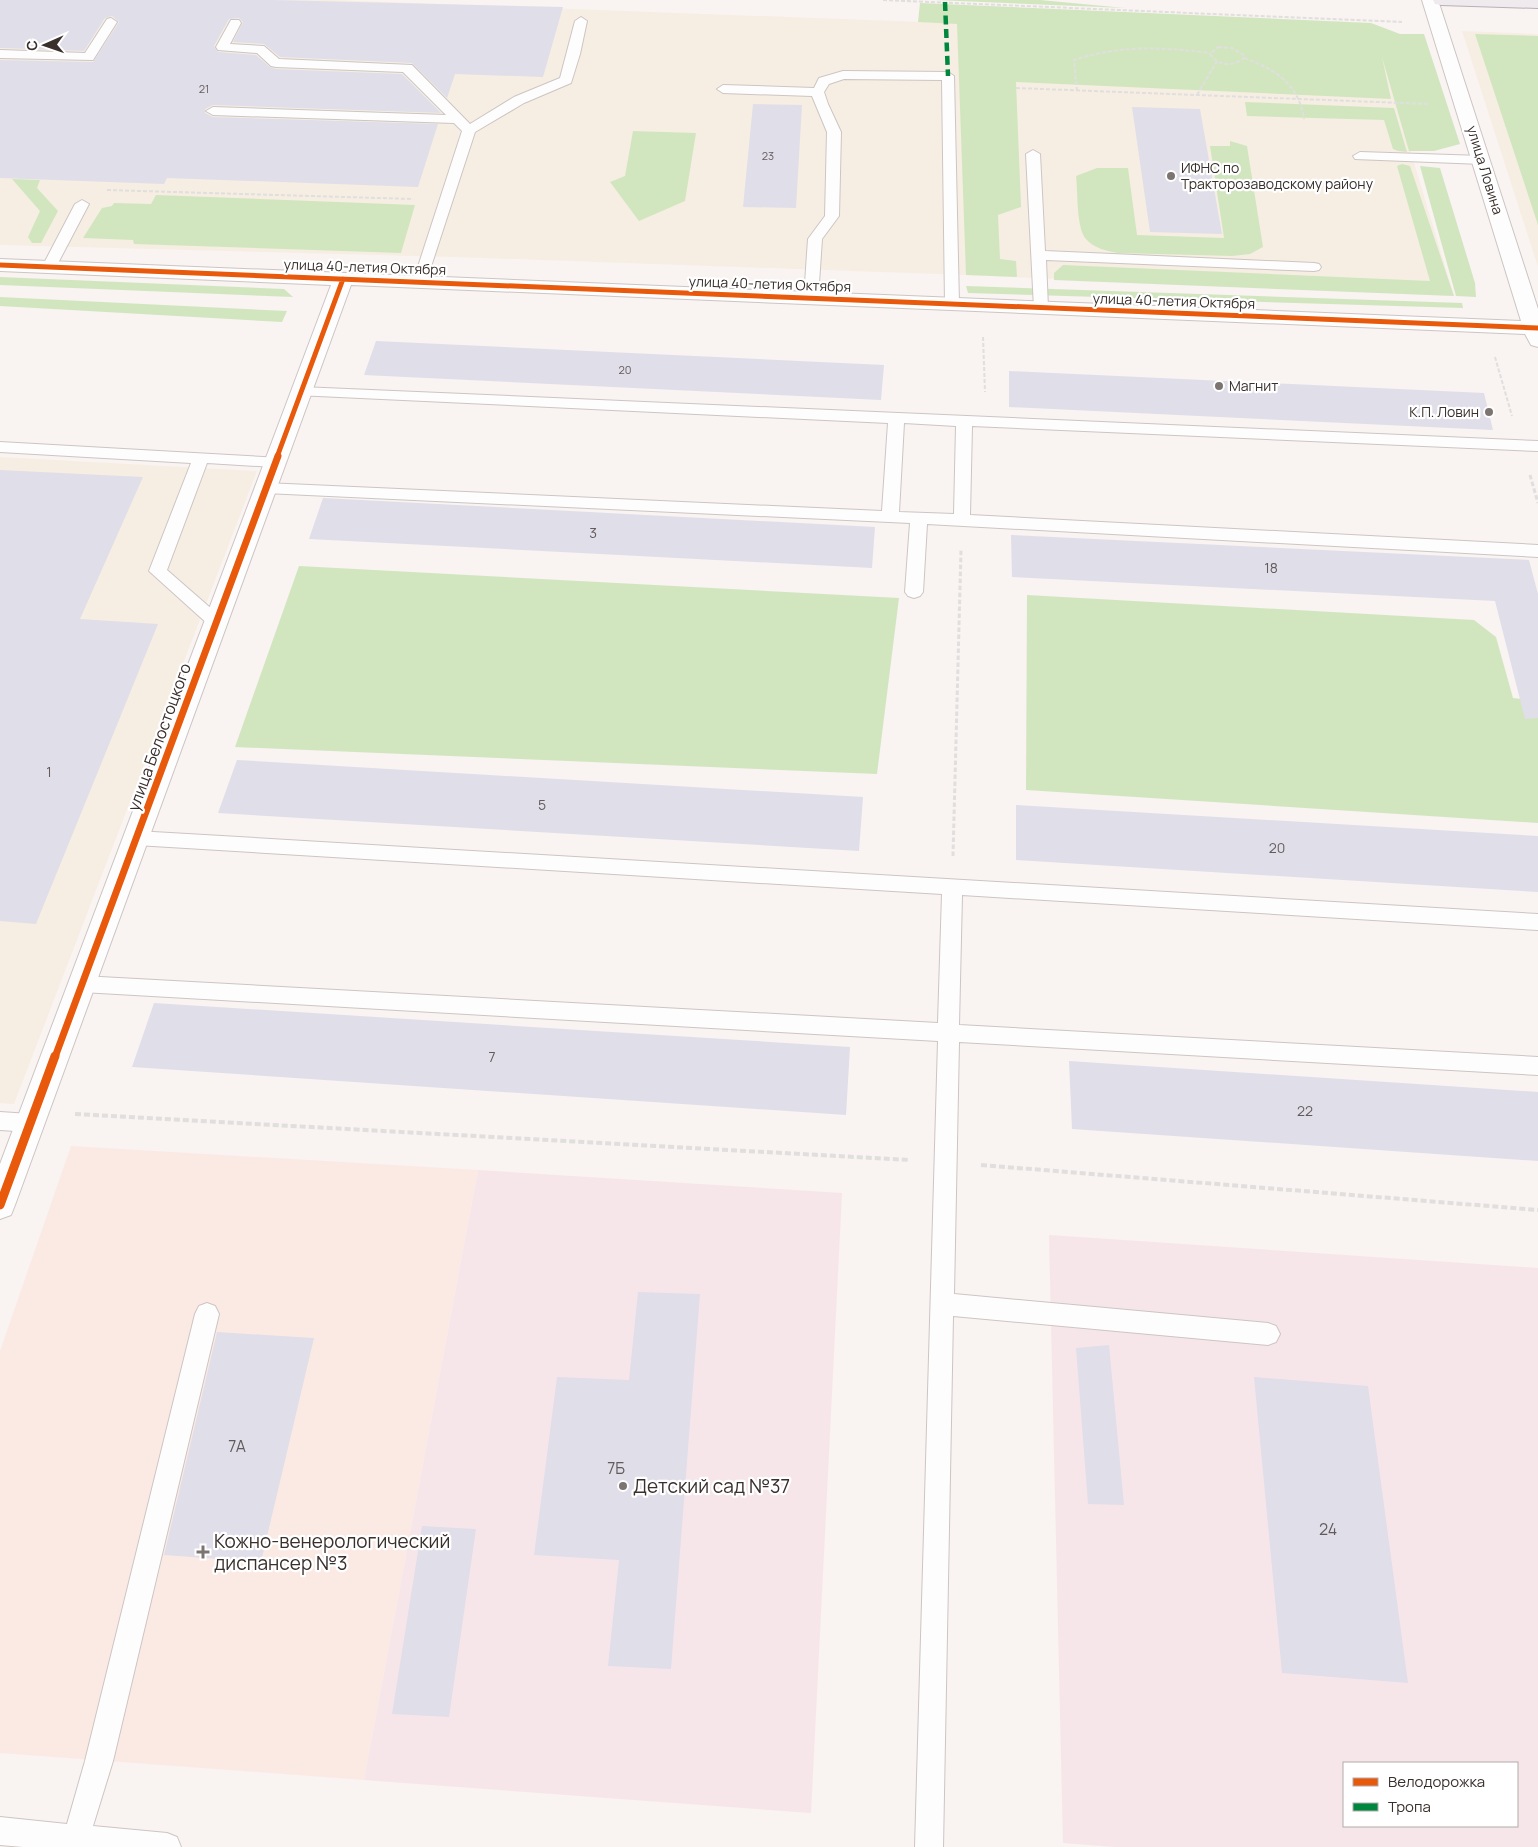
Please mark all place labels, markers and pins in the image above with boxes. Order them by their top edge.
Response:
place label: ИФНС по Тракторозаводскому району [1181,158,1374,193]
marker: ИФНС по Тракторозаводскому району [1165,170,1177,182]
place label: Магнит [1229,376,1278,395]
marker: Магнит [1213,380,1225,392]
place label: К.П. Ловин [1409,402,1479,421]
marker: К.П. Ловин [1483,406,1495,418]
place label: Детский сад №37 [633,1473,790,1499]
marker: Детский сад №37 [617,1480,629,1492]
place label: Кожно-венерологический диспансер №3 [214,1528,450,1576]
marker: Кожно-венерологический диспансер №3 [196,1545,210,1559]

